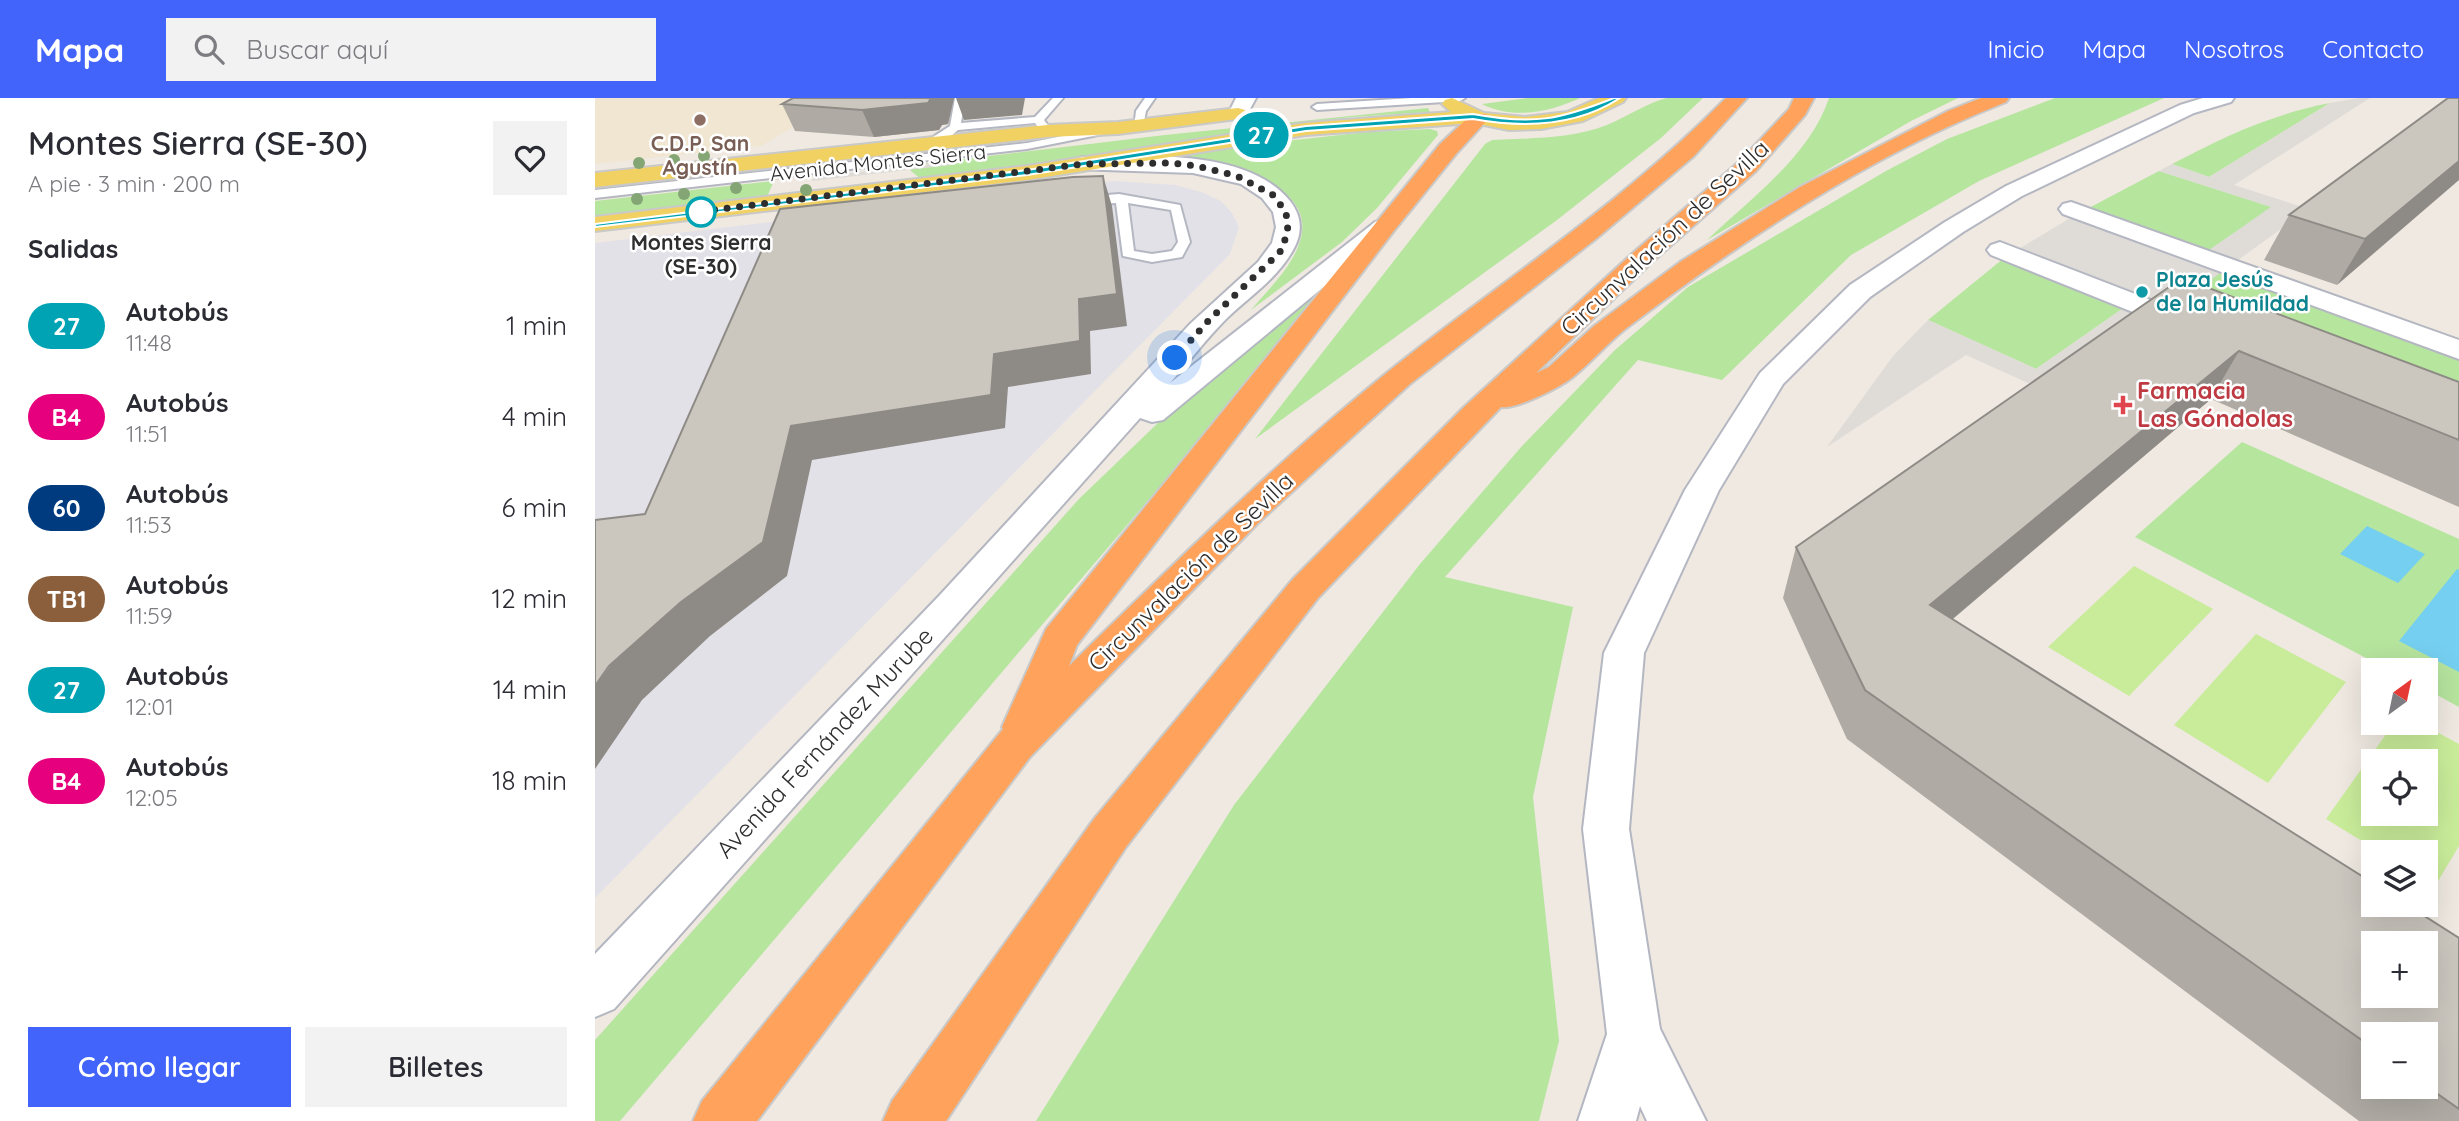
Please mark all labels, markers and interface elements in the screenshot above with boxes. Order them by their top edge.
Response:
search box [166,18,656,81]
text: Mapa [35,29,124,70]
icon: search [190,30,228,68]
text: Buscar aquí [246,33,388,66]
text: Inicio [1987,34,2045,64]
text: Mapa [2083,34,2146,64]
text: Nosotros [2184,34,2284,64]
text: Contacto [2322,34,2424,64]
marker: C.D.P. San Agustín [692,112,708,128]
line badge: 27 [1229,112,1293,158]
text: 27 [1248,120,1274,150]
button: heart [493,121,567,195]
text: Montes Sierra (SE-30) [28,122,367,163]
place label: C.D.P. San Agustín [651,130,749,180]
street label: Circunvalación de Sevilla [1554,133,1775,342]
street label: Avenida Montes Sierra [769,138,987,186]
text: A pie · 3 min · 200 m [28,169,240,198]
marker: Montes Sierra (SE-30) [686,197,716,227]
place label: Montes Sierra (SE-30) [631,229,771,279]
text: Salidas [28,232,118,265]
place label: Plaza Jesús de la Humildad [2156,266,2309,316]
marker: Plaza Jesús de la Humildad [2134,284,2150,300]
text: Autobús [126,295,228,328]
text: 1 min [506,309,567,342]
text: 27 [53,311,80,341]
text: 11:48 [126,328,172,357]
your location [1157,340,1192,375]
place label: Farmacia Las Góndolas [2137,375,2293,433]
text: Autobús [126,386,228,419]
marker: Farmacia Las Góndolas [2115,397,2131,413]
text: 4 min [502,400,567,433]
text: B4 [52,402,81,432]
text: 11:51 [126,419,168,448]
street label: Circunvalación de Sevilla [1081,465,1299,677]
text: Autobús [126,477,228,510]
text: 6 min [502,491,567,524]
text: 60 [52,493,81,523]
text: 11:53 [126,510,172,539]
text: Autobús [126,568,228,601]
text: 12 min [492,582,567,615]
text: TB1 [46,584,87,614]
text: 11:59 [126,601,173,630]
street label: Avenida Fernández Murube [709,621,939,864]
north arrow [2361,658,2438,735]
map controls [2361,658,2438,1099]
text: Autobús [126,659,228,692]
text: 14 min [493,673,567,706]
text: 27 [53,675,80,705]
text: 12:01 [126,692,174,721]
button: locate [2361,749,2438,826]
text: Autobús [126,750,228,783]
text: 18 min [492,764,567,797]
text: B4 [52,766,81,796]
text: 12:05 [126,783,178,812]
button: layers [2361,840,2438,917]
button: + [2361,931,2438,1008]
button: − [2361,1022,2438,1099]
button: Cómo llegar [28,1027,291,1107]
button: Billetes [305,1027,567,1107]

